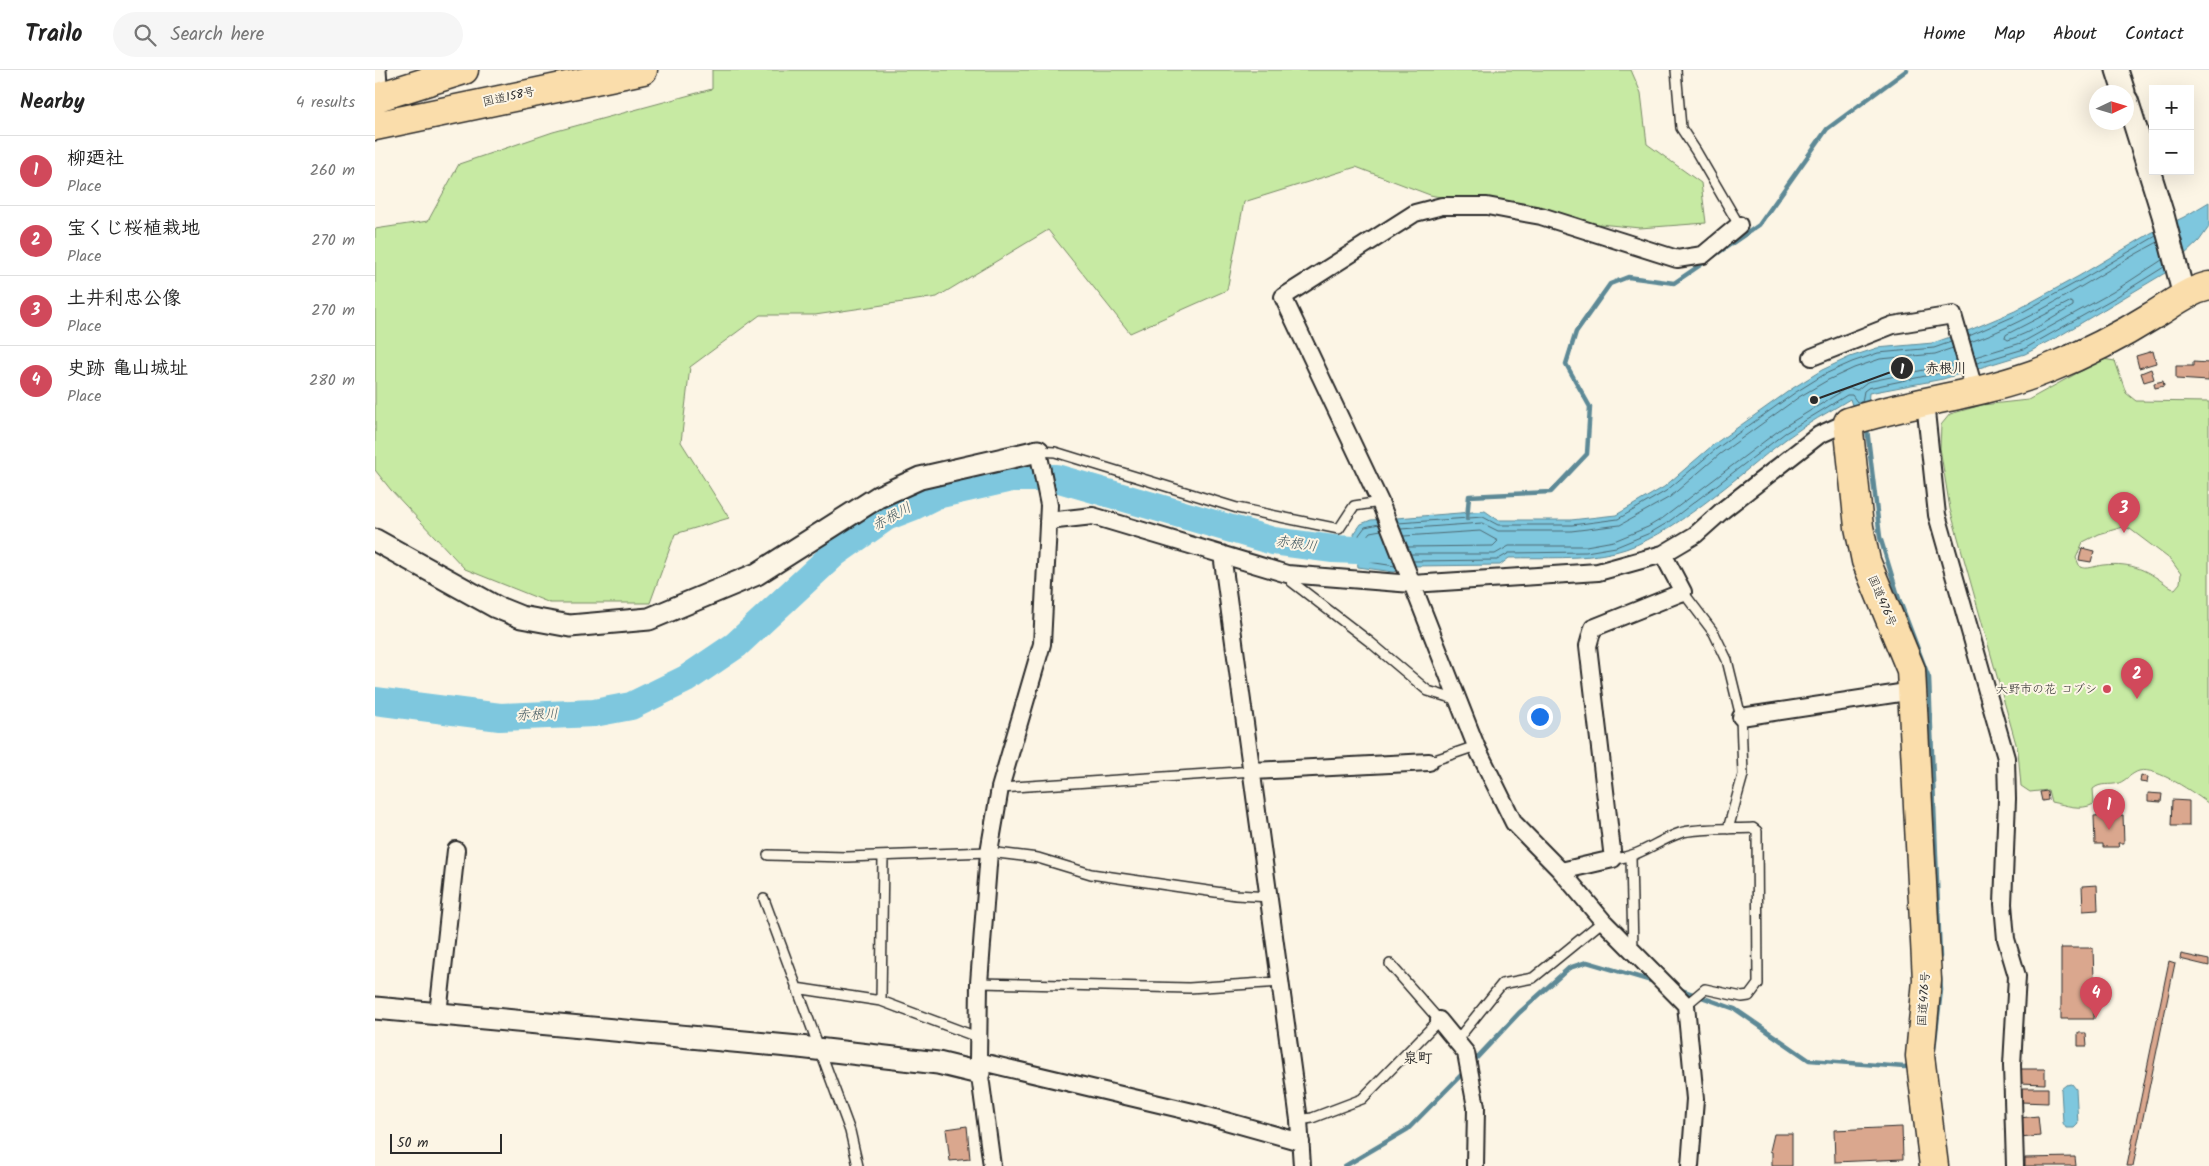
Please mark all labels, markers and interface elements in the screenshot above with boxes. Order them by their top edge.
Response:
search box [113,12,463,57]
text: Trailo [25,15,83,54]
text: Search here [171,20,264,50]
text: Home [1923,20,1966,49]
text: Map [1994,20,2025,49]
text: About [2053,20,2097,49]
text: Contact [2125,20,2184,49]
icon: search [131,21,159,49]
street label: 国道158号 [481,82,537,112]
north arrow [2089,85,2134,130]
map controls [2149,85,2194,175]
button: + [2149,85,2194,130]
text: Nearby [20,86,85,119]
text: 4 results [296,90,355,115]
button: − [2149,130,2194,175]
text: 柳廼社 [67,144,124,174]
text: 1 [34,158,38,183]
text: 260 m [310,158,355,183]
text: Place [67,174,101,199]
text: 宝くじ桜植栽地 [67,214,200,244]
text: 2 [31,228,41,253]
text: 270 m [311,228,355,253]
text: Place [67,244,101,269]
text: 土井利忠公像 [67,284,181,314]
text: 3 [32,298,40,323]
text: 270 m [311,298,355,323]
text: Place [67,314,101,339]
text: 史跡 亀山城址 [67,354,188,384]
callout: 赤根川 [1890,354,1977,383]
text: 1 [1900,358,1905,382]
text: 赤根川 [1925,358,1967,380]
text: 4 [32,368,40,393]
text: 280 m [309,368,355,393]
text: Place [67,384,101,409]
pin: 3 [2108,492,2140,533]
water label: 赤根川 [868,497,916,537]
water label: 赤根川 [1274,530,1318,558]
street label: 国道476号 [1863,572,1901,630]
pin: 2 [2121,658,2153,699]
place label: 大野市の花 コブシ [1996,680,2097,699]
marker: 大野市の花 コブシ [2101,683,2113,695]
water label: 赤根川 [516,703,558,727]
your location [1527,704,1553,730]
pin: 1 [2093,789,2125,830]
street label: 国道476号 [1913,971,1935,1027]
pin: 4 [2080,977,2112,1018]
district label: 泉町 [1403,1047,1433,1071]
scale bar [390,1131,503,1154]
text: 50 m [397,1132,428,1154]

